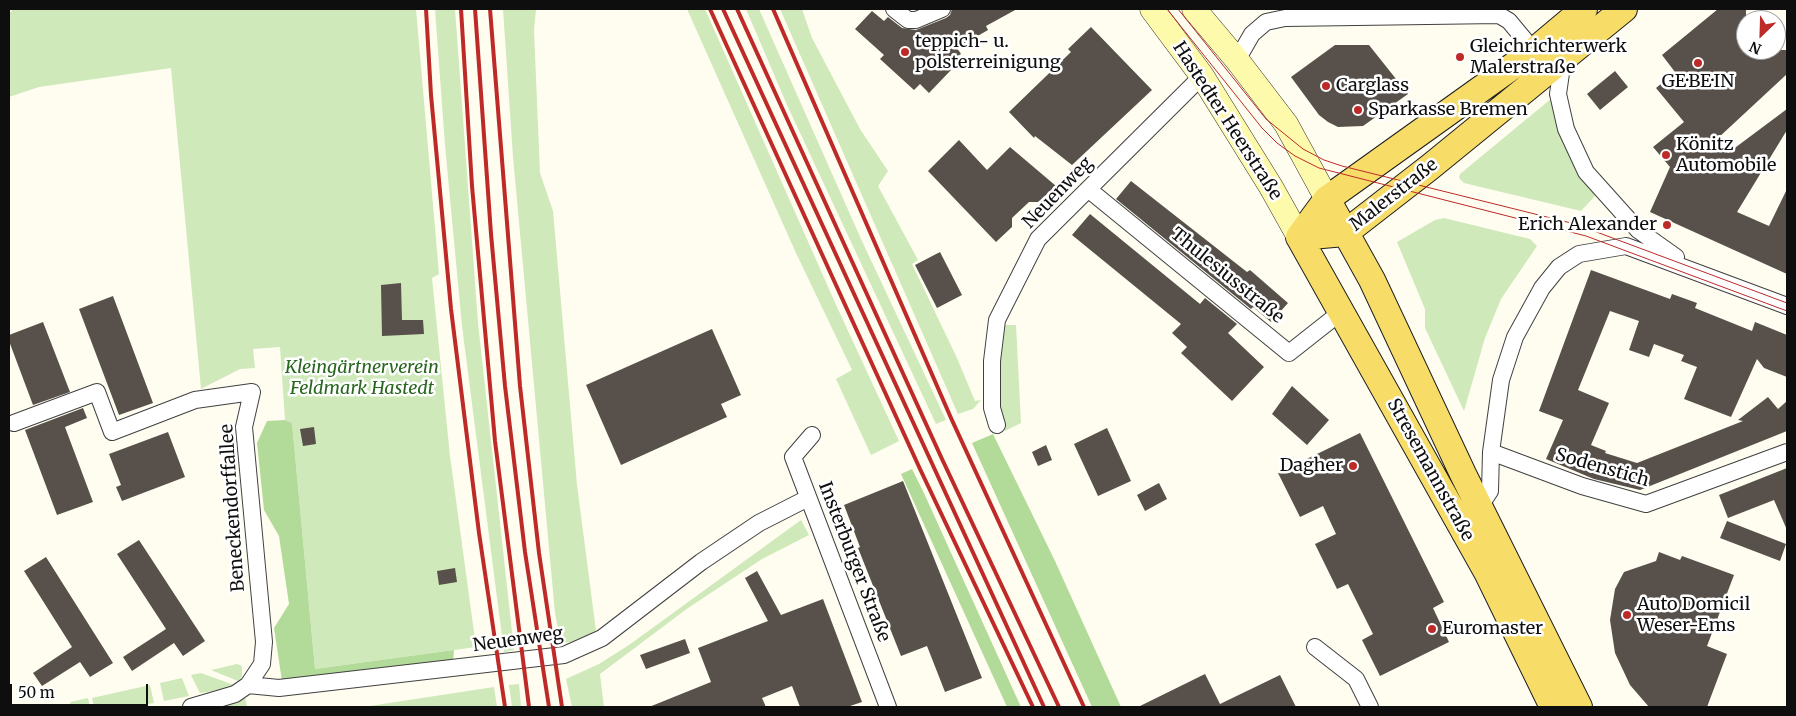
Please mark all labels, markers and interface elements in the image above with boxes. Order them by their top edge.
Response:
north arrow [1736,10,1786,60]
place label: teppich- u. polsterreinigung [915,31,1061,74]
place label: Gleichrichterwerk Malerstraße [1470,36,1627,78]
text: N [1747,37,1764,58]
street label: Hastedter Heerstraße [1168,38,1286,204]
marker: teppich- u. polsterreinigung [899,46,911,58]
marker: Gleichrichterwerk Malerstraße [1454,51,1466,63]
marker: GE·BE·IN [1692,57,1704,69]
place label: GE·BE·IN [1662,71,1734,93]
place label: Carglass [1336,75,1409,97]
marker: Carglass [1320,80,1332,92]
place label: Sparkasse Bremen [1368,99,1528,121]
marker: Sparkasse Bremen [1352,104,1364,116]
place label: Könitz Automobile [1676,134,1776,176]
marker: Könitz Automobile [1660,149,1672,161]
street label: Neuenweg [1019,153,1097,233]
street label: Malerstraße [1346,154,1442,236]
place label: Erich Alexander [1518,214,1657,236]
marker: Erich Alexander [1661,219,1673,231]
street label: Thulesiusstraße [1166,224,1288,328]
park label: Kleingärtnerverein Feldmark Hastedt [285,357,439,399]
street label: Stresemannstraße [1382,395,1478,545]
street label: Beneckendorffallee [216,423,250,593]
street label: Sodenstich [1553,444,1651,492]
place label: Dagher [1280,455,1343,477]
marker: Dagher [1347,460,1359,472]
street label: Insterburger Straße [813,479,895,645]
place label: Auto Domicil Weser-Ems [1637,594,1750,636]
marker: Auto Domicil Weser-Ems [1621,609,1633,621]
place label: Euromaster [1442,618,1543,640]
street label: Neuenweg [472,623,564,657]
marker: Euromaster [1426,623,1438,635]
scale bar [12,674,150,706]
text: 50 m [18,683,55,702]

